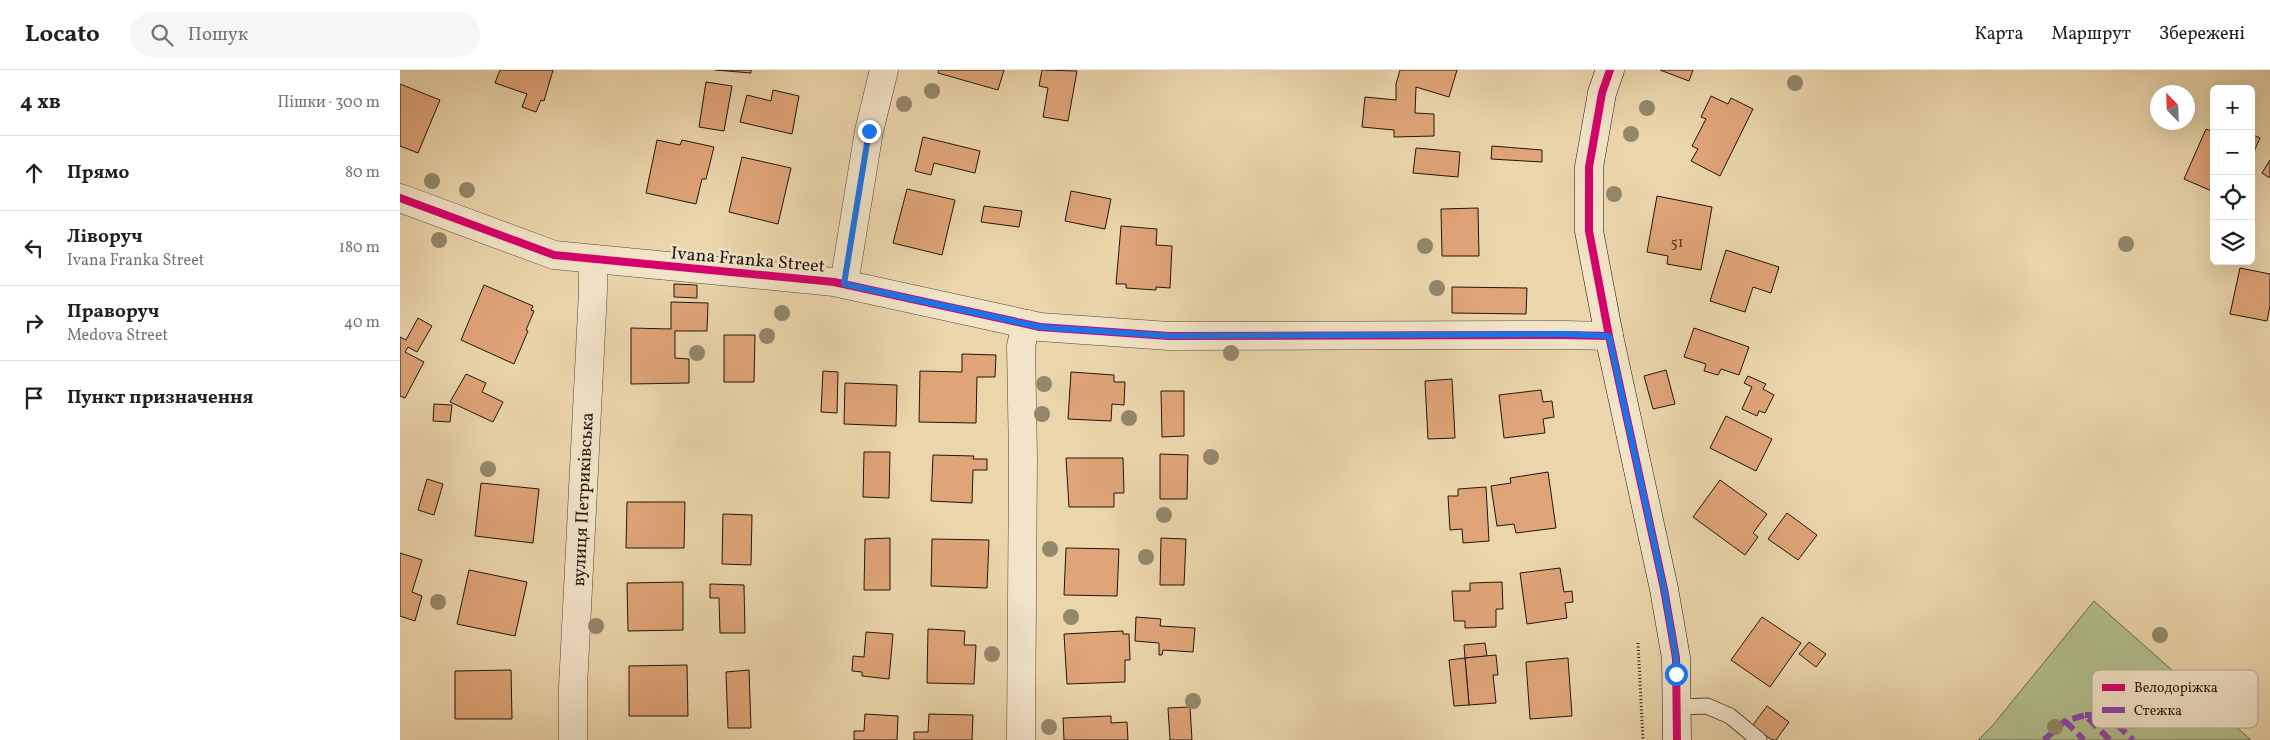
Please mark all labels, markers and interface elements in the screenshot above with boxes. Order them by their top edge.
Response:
search box [130,12,480,57]
text: Locato [25,18,100,52]
icon: search [148,21,176,49]
text: Пошук [188,22,248,48]
text: Карта [1975,22,2023,47]
text: Маршрут [2051,22,2131,47]
text: Збережені [2159,22,2245,47]
north arrow [2150,85,2195,130]
map controls [2210,85,2255,265]
button: + [2210,85,2255,130]
text: 4 хв [20,88,61,117]
text: Пішки · 300 m [277,92,380,114]
route end [858,120,881,143]
button: − [2210,130,2255,175]
icon: ahead [20,159,48,187]
text: Прямо [67,160,129,186]
text: 80 m [345,162,380,184]
button: locate [2210,175,2255,220]
button: layers [2210,220,2255,265]
text: Ліворуч [67,224,142,250]
house number: 51 [1670,233,1684,254]
icon: left [20,234,48,262]
text: 180 m [339,237,380,259]
street label: Ivana Franka Street [670,241,826,280]
text: Ivana Franka Street [67,250,204,272]
text: Праворуч [67,299,159,325]
icon: right [20,309,48,337]
text: 40 m [344,312,380,334]
text: Medova Street [67,325,168,347]
icon: arrive [20,384,48,412]
text: Пункт призначення [67,385,253,411]
street label: вулиця Петриківська [567,412,601,587]
route start [1665,663,1688,686]
legend [2092,670,2258,728]
text: Велодоріжка [2134,679,2218,698]
text: Стежка [2134,702,2182,721]

